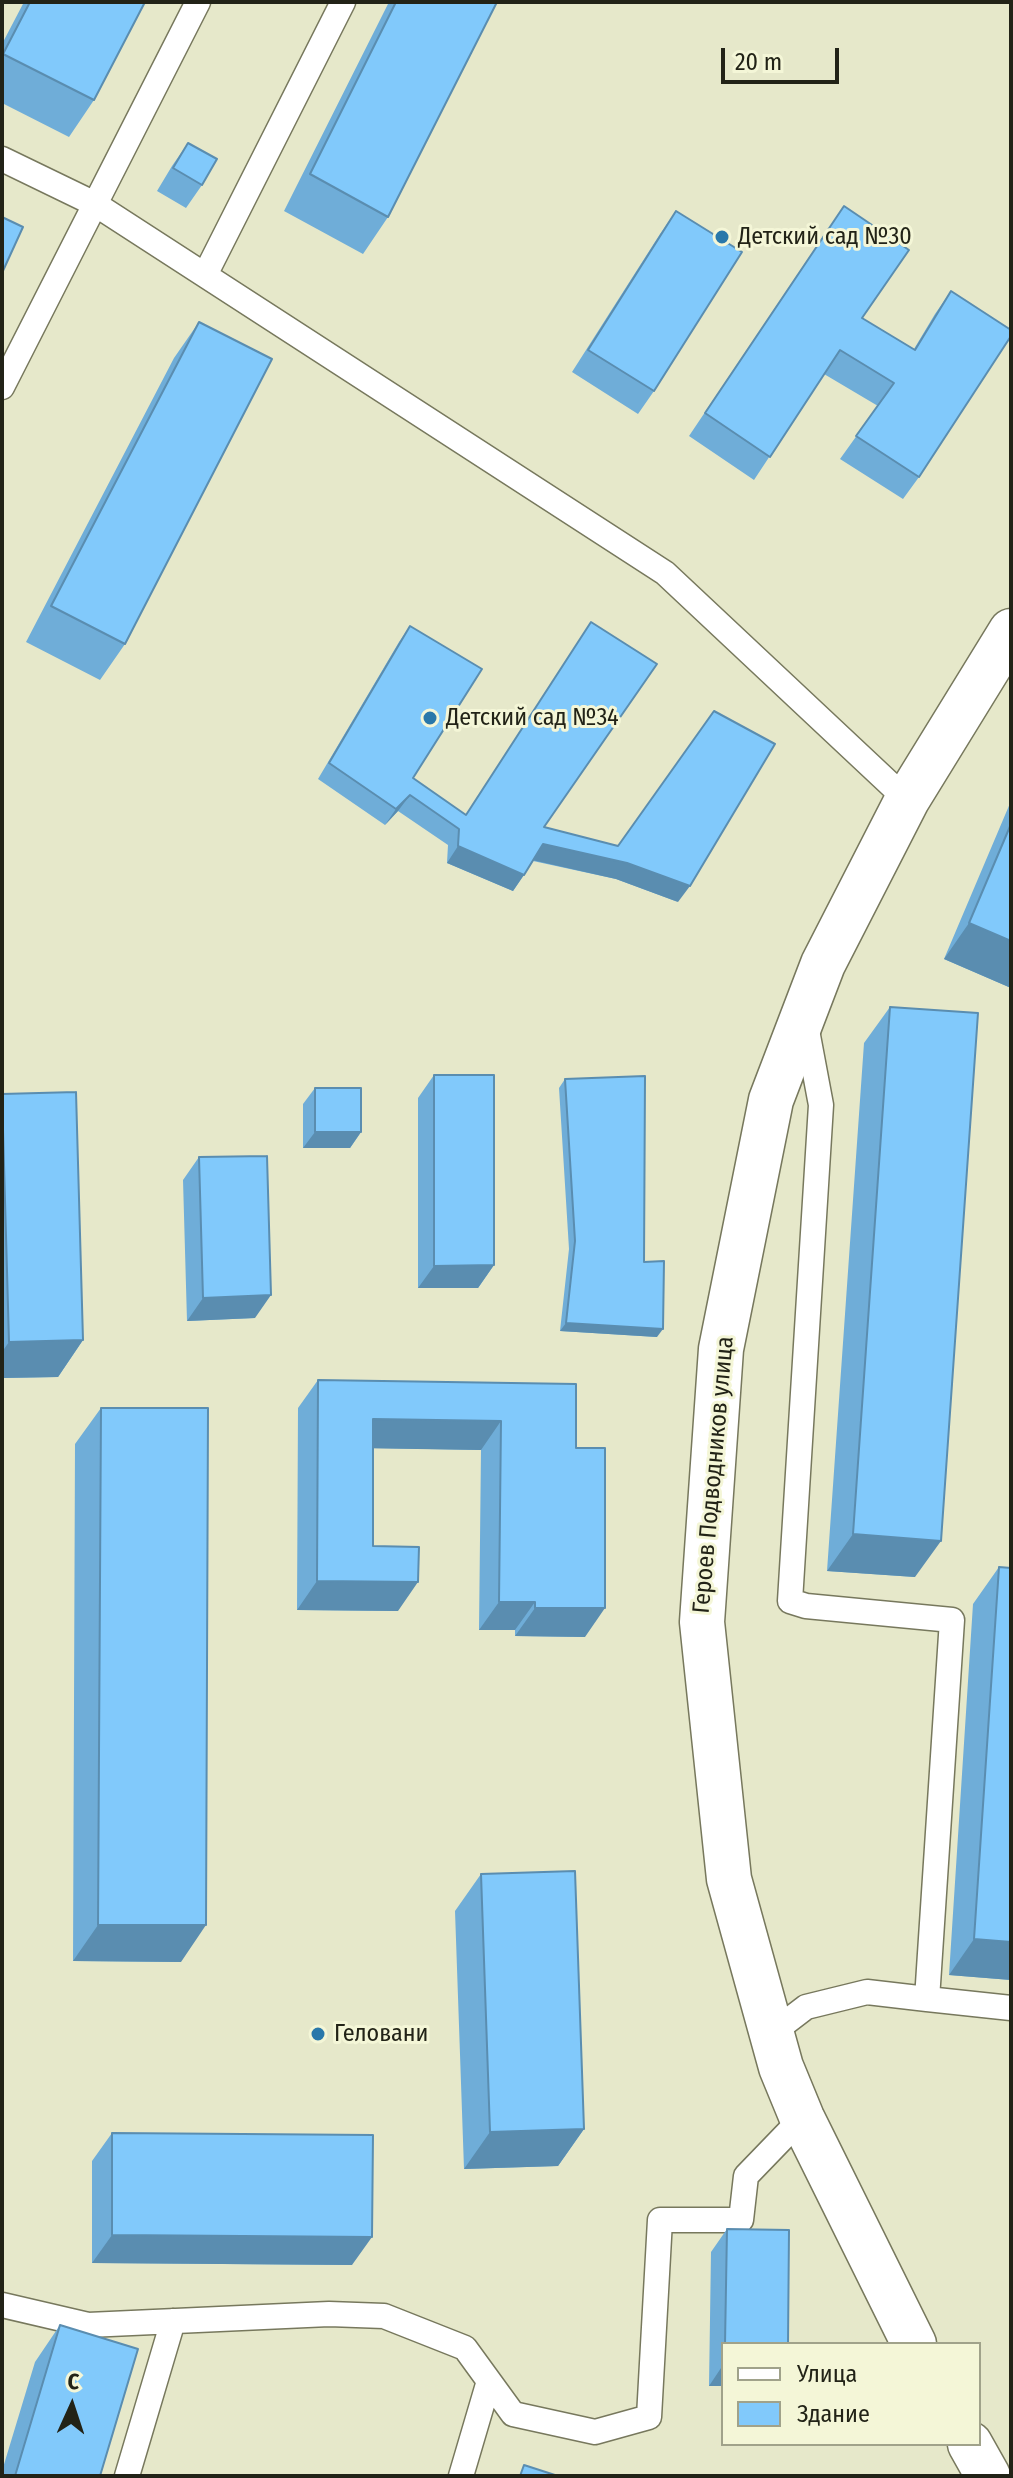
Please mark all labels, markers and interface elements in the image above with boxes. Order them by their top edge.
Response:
scale bar [725,32,843,82]
text: 20 m [735,48,782,76]
place label: Детский сад №30 [738,223,912,251]
marker: Детский сад №30 [713,228,731,246]
place label: Детский сад №34 [446,704,619,732]
marker: Детский сад №34 [421,709,439,727]
street label: Героев Подводников улица [688,1335,740,1615]
place label: Геловани [334,2020,428,2048]
marker: Геловани [309,2025,327,2043]
legend [721,2342,981,2446]
text: Улица [797,2360,857,2388]
north arrow [32,2366,112,2446]
text: С [67,2368,80,2395]
text: Здание [797,2400,870,2428]

